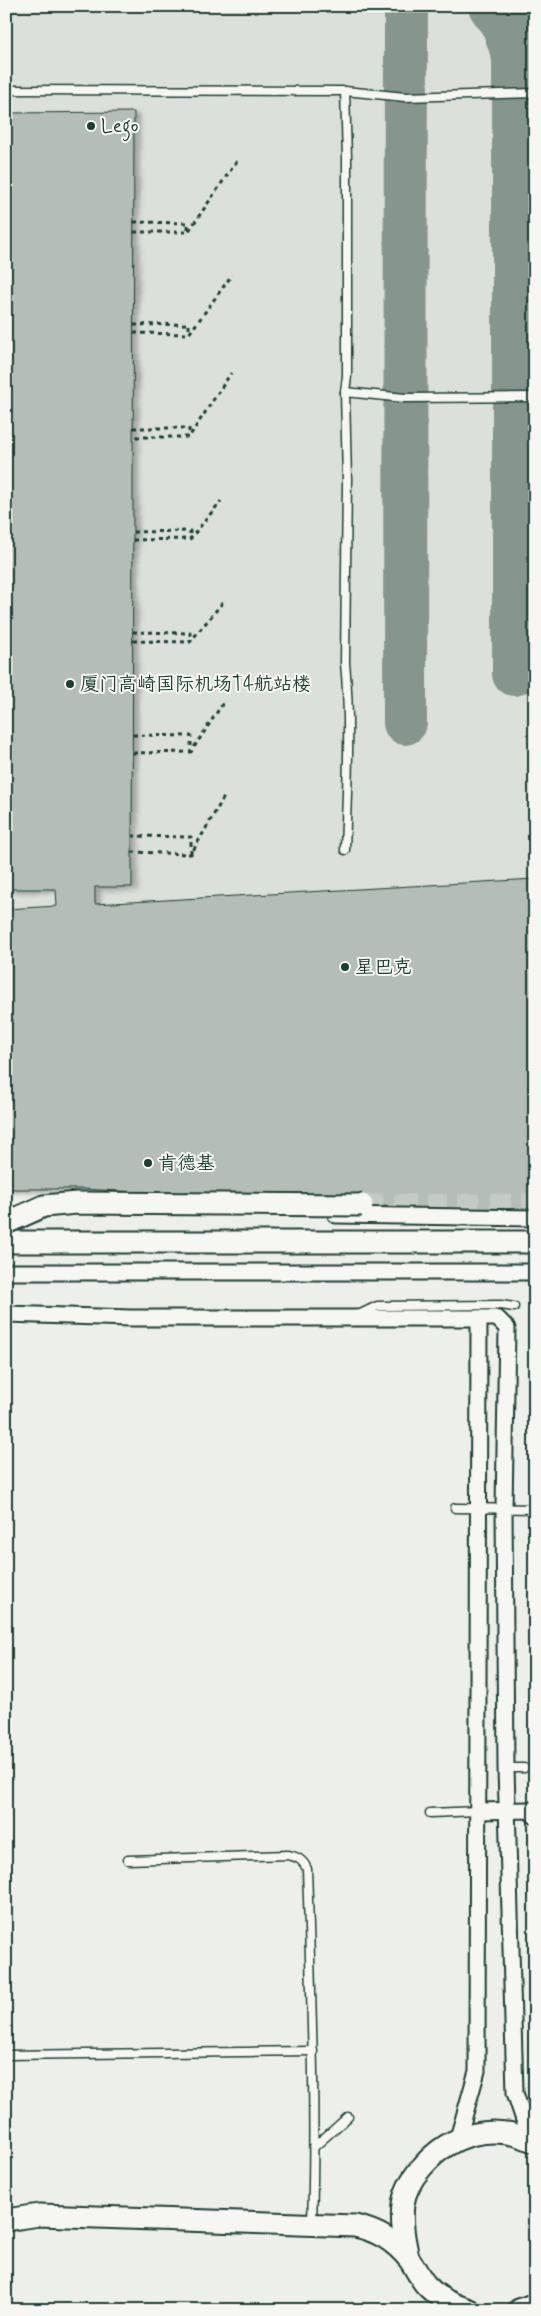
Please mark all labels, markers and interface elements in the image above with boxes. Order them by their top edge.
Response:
place label: Lego [101,114,138,142]
marker: Lego [85,120,97,132]
place label: 厦门高崎国际机场T4航站楼 [80,672,311,697]
marker: 厦门高崎国际机场T4航站楼 [64,678,76,690]
place label: 星巴克 [355,955,412,980]
marker: 星巴克 [339,961,351,973]
place label: 肯德基 [158,1151,215,1176]
marker: 肯德基 [142,1157,154,1169]

